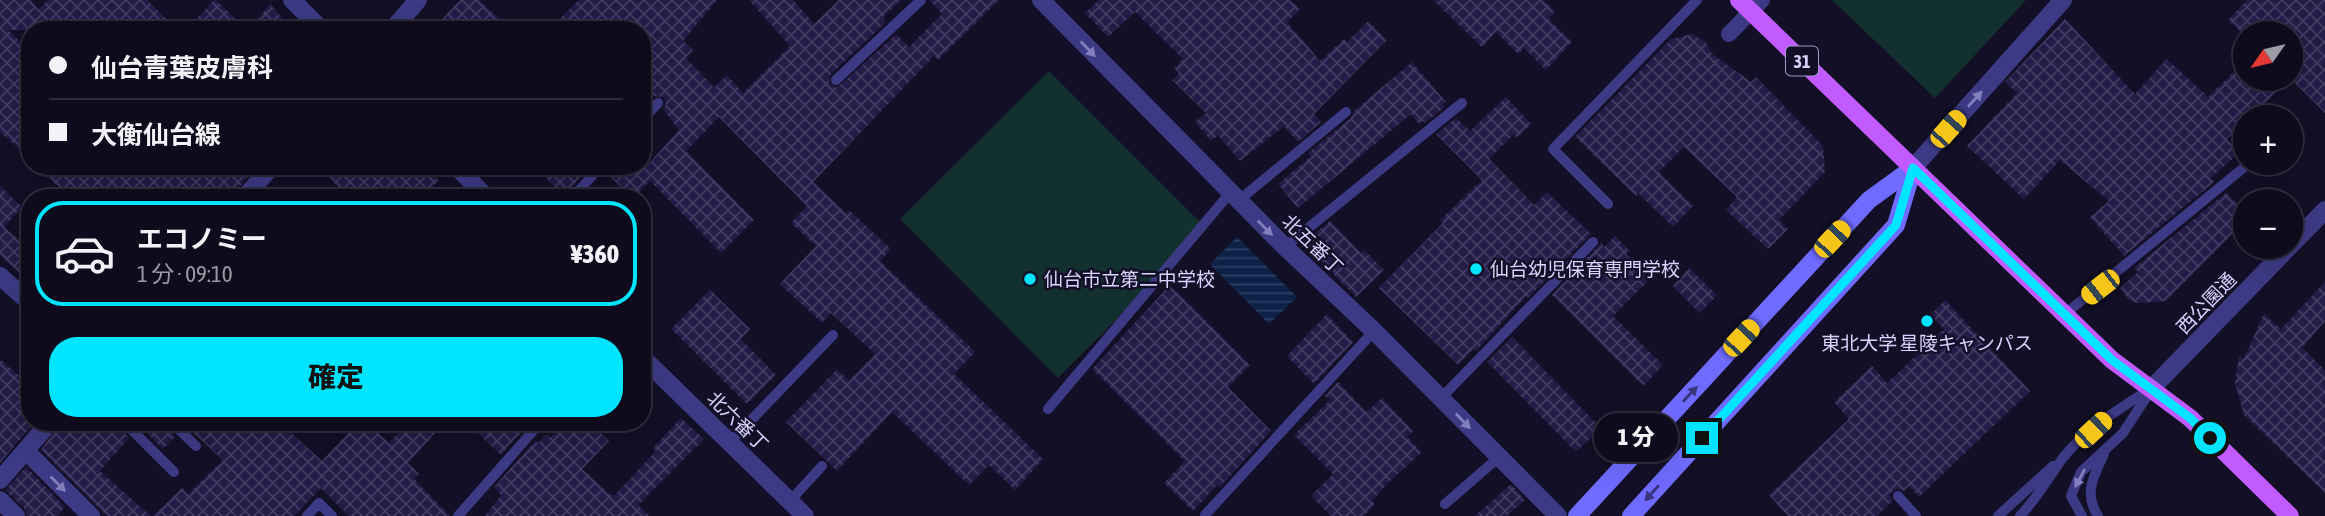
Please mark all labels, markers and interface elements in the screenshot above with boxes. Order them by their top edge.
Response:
north arrow [2233,21,2303,91]
map controls [2233,21,2303,259]
one-way arrow [1080,40,1096,57]
road number: 31 [1786,46,1818,76]
text: 仙台青葉皮膚科 [91,53,273,83]
one-way arrow [1966,91,1982,108]
button: + [2233,105,2303,175]
car [1927,106,1970,152]
text: 大衡仙台線 [91,120,221,150]
button: − [2233,189,2303,259]
street label: 北五番丁 [1278,210,1348,278]
car [1810,216,1855,262]
one-way arrow [1257,219,1273,236]
icon: car [53,222,116,285]
text: エコノミー [137,224,267,254]
text: ¥360 [571,239,619,269]
place label: 仙台幼児保育専門学校 [1490,258,1680,280]
text: 1 分 · 09:10 [137,261,233,287]
marker: 仙台幼児保育専門学校 [1468,261,1484,277]
car [2077,266,2124,308]
place label: 仙台市立第二中学校 [1044,268,1215,290]
street label: 西公園通 [2172,268,2240,338]
marker: 仙台市立第二中学校 [1022,271,1038,287]
marker: 東北大学 星陵キャンパス [1919,313,1935,329]
car [1719,315,1764,361]
place label: 東北大学 星陵キャンパス [1821,332,2033,354]
button: 確定 [49,337,623,417]
one-way arrow [1681,386,1697,403]
street label: 北六番丁 [703,387,773,455]
car [2071,408,2116,452]
one-way arrow [1455,413,1472,430]
callout: 1 分 [1594,414,1678,462]
route end [1686,422,1718,454]
route start [2194,422,2226,454]
text: 1 分 [1618,424,1654,450]
one-way arrow [2074,469,2086,489]
one-way arrow [49,475,66,491]
one-way arrow [1644,484,1660,502]

